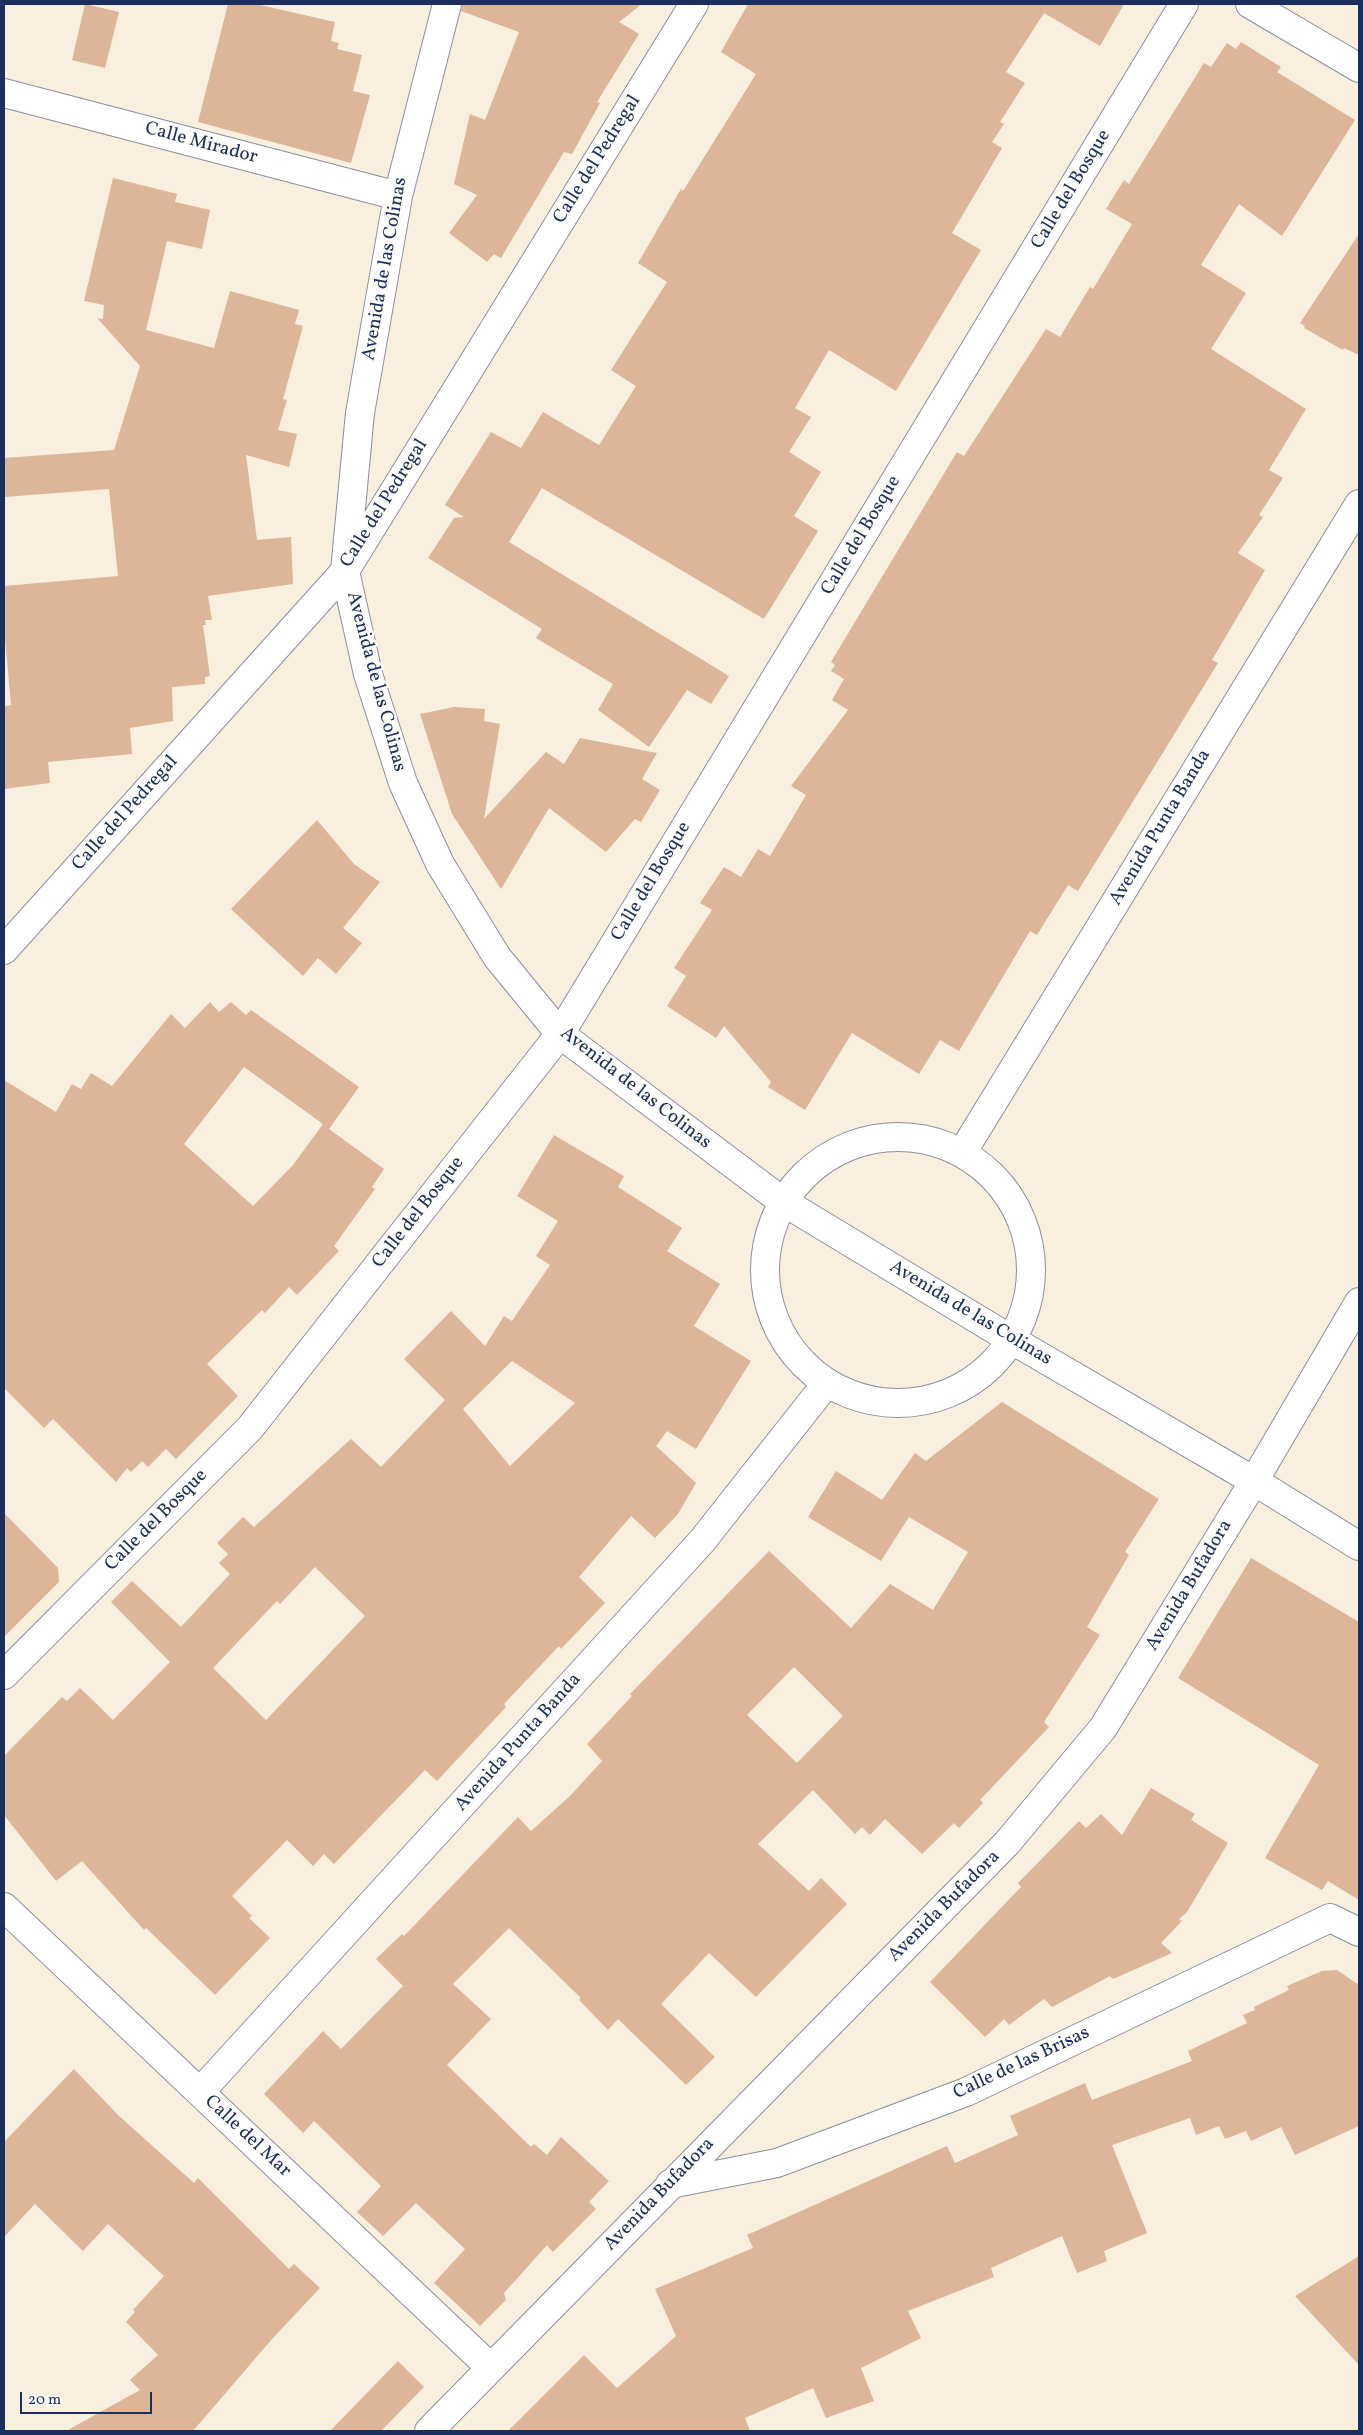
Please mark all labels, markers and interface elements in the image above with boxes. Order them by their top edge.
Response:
street label: Calle del Pedregal [549,91,647,229]
street label: Calle Mirador [142,118,260,170]
street label: Calle del Bosque [1027,126,1117,254]
street label: Avenida de las Colinas [359,176,413,362]
street label: Calle del Pedregal [336,435,434,573]
street label: Calle del Bosque [817,472,907,600]
street label: Avenida de las Colinas [340,590,410,774]
street label: Avenida Punta Banda [1105,746,1217,910]
street label: Calle del Pedregal [68,752,184,876]
street label: Calle del Bosque [607,818,697,946]
street label: Avenida de las Colinas [555,1023,715,1155]
street label: Calle del Bosque [368,1153,470,1273]
street label: Avenida de las Colinas [885,1256,1055,1372]
street label: Calle del Bosque [101,1465,213,1577]
street label: Avenida Bufadora [1142,1516,1238,1656]
street label: Avenida Punta Banda [451,1669,587,1817]
street label: Avenida Bufadora [884,1846,1006,1968]
street label: Calle de las Brisas [950,2022,1094,2106]
street label: Calle del Mar [199,2091,295,2183]
street label: Avenida Bufadora [600,2134,720,2256]
scale bar [22,2382,155,2414]
text: 20 m [28,2390,61,2411]

